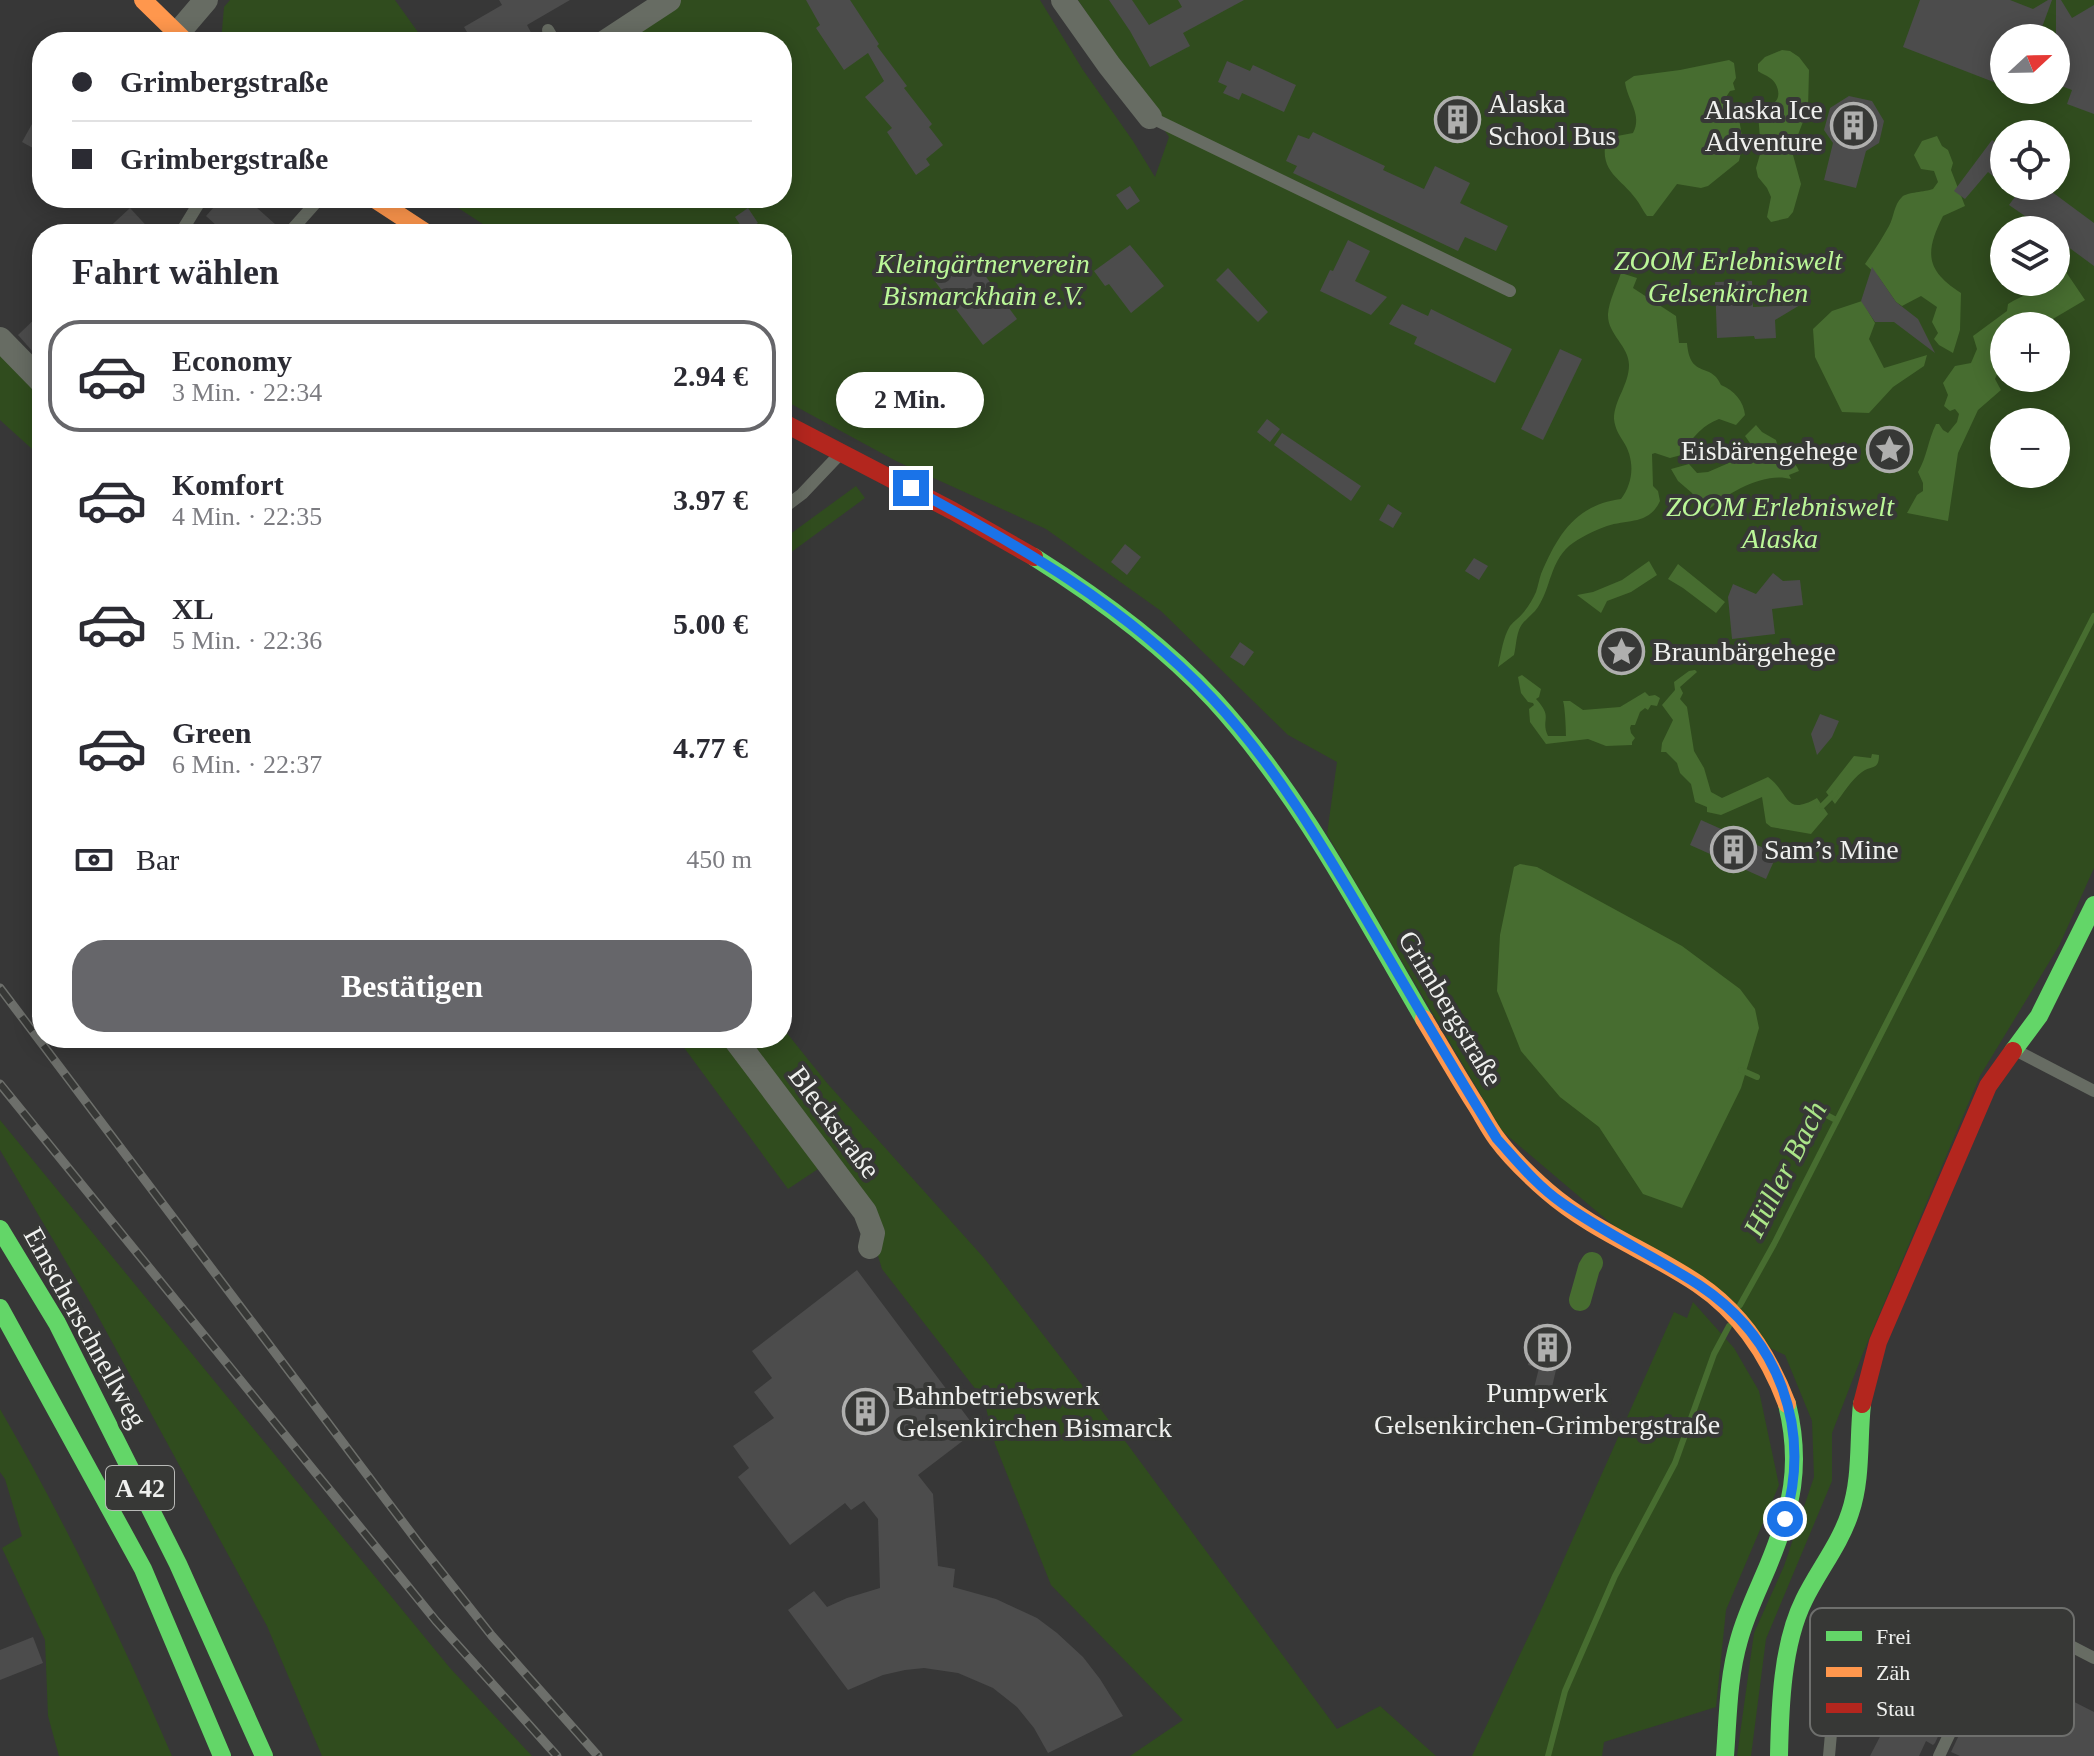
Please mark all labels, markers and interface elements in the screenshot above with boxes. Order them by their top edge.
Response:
north arrow [1990,24,2070,104]
map controls [1990,24,2070,488]
text: Grimbergstraße [120,65,328,98]
place label: Alaska School Bus [1488,88,1616,151]
place label: Alaska Ice Adventure [1704,94,1823,157]
building icon: Alaska School Bus [1433,95,1481,143]
building icon: Alaska Ice Adventure [1830,101,1878,149]
button: locate [1990,120,2070,200]
text: Grimbergstraße [120,142,328,175]
button: layers [1990,216,2070,296]
park label: ZOOM Erlebniswelt Gelsenkirchen [1614,245,1843,308]
park label: Kleingärtnerverein Bismarckhain e.V. [875,248,1090,311]
text: Fahrt wählen [72,252,279,292]
button: + [1990,312,2070,392]
icon: car [76,340,148,412]
text: Economy [172,344,292,377]
text: 2.94 € [673,359,748,392]
callout: 2 Min. [837,372,985,428]
text: 3 Min. · 22:34 [172,378,322,407]
text: 2 Min. [874,385,946,414]
button: − [1990,408,2070,488]
place icon: Eisbärengehege [1865,426,1913,474]
place label: Eisbärengehege [1681,435,1858,466]
icon: car [76,464,148,536]
text: Komfort [172,468,284,501]
route end [893,470,929,506]
text: 3.97 € [673,483,748,516]
park label: ZOOM Erlebniswelt Alaska [1666,491,1895,554]
text: 4 Min. · 22:35 [172,502,322,531]
icon: car [76,588,148,660]
text: XL [172,592,214,625]
text: 5.00 € [673,607,748,640]
text: 5 Min. · 22:36 [172,626,322,655]
place icon: Braunbärgehege [1598,627,1646,675]
place label: Braunbärgehege [1653,636,1836,667]
icon: car [76,712,148,784]
text: Green [172,716,251,749]
text: 4.77 € [673,731,748,764]
text: 6 Min. · 22:37 [172,750,322,779]
building icon: Sam’s Mine [1709,825,1757,873]
place label: Sam’s Mine [1764,834,1899,865]
icon: cash [72,838,116,882]
text: Bar [136,843,179,876]
text: 450 m [686,845,752,874]
street label: Grimbergstraße [1392,925,1509,1091]
button: Bestätigen [72,940,752,1032]
street label: Bleckstraße [782,1060,887,1184]
water label: Hüller Bach [1736,1096,1833,1243]
street label: Emscherschnellweg [18,1222,153,1433]
building icon: Pumpwerk Gelsenkirchen-Grimbergstraße [1523,1323,1571,1371]
place label: Pumpwerk Gelsenkirchen-Grimbergstraße [1374,1377,1720,1440]
place label: Bahnbetriebswerk Gelsenkirchen Bismarck [896,1380,1172,1443]
building icon: Bahnbetriebswerk Gelsenkirchen Bismarck [841,1387,889,1435]
road number: A 42 [106,1466,174,1510]
route start [1767,1501,1803,1537]
legend [1810,1608,2074,1736]
text: Frei [1876,1624,1911,1649]
text: Zäh [1876,1660,1910,1685]
text: Stau [1876,1696,1915,1721]

